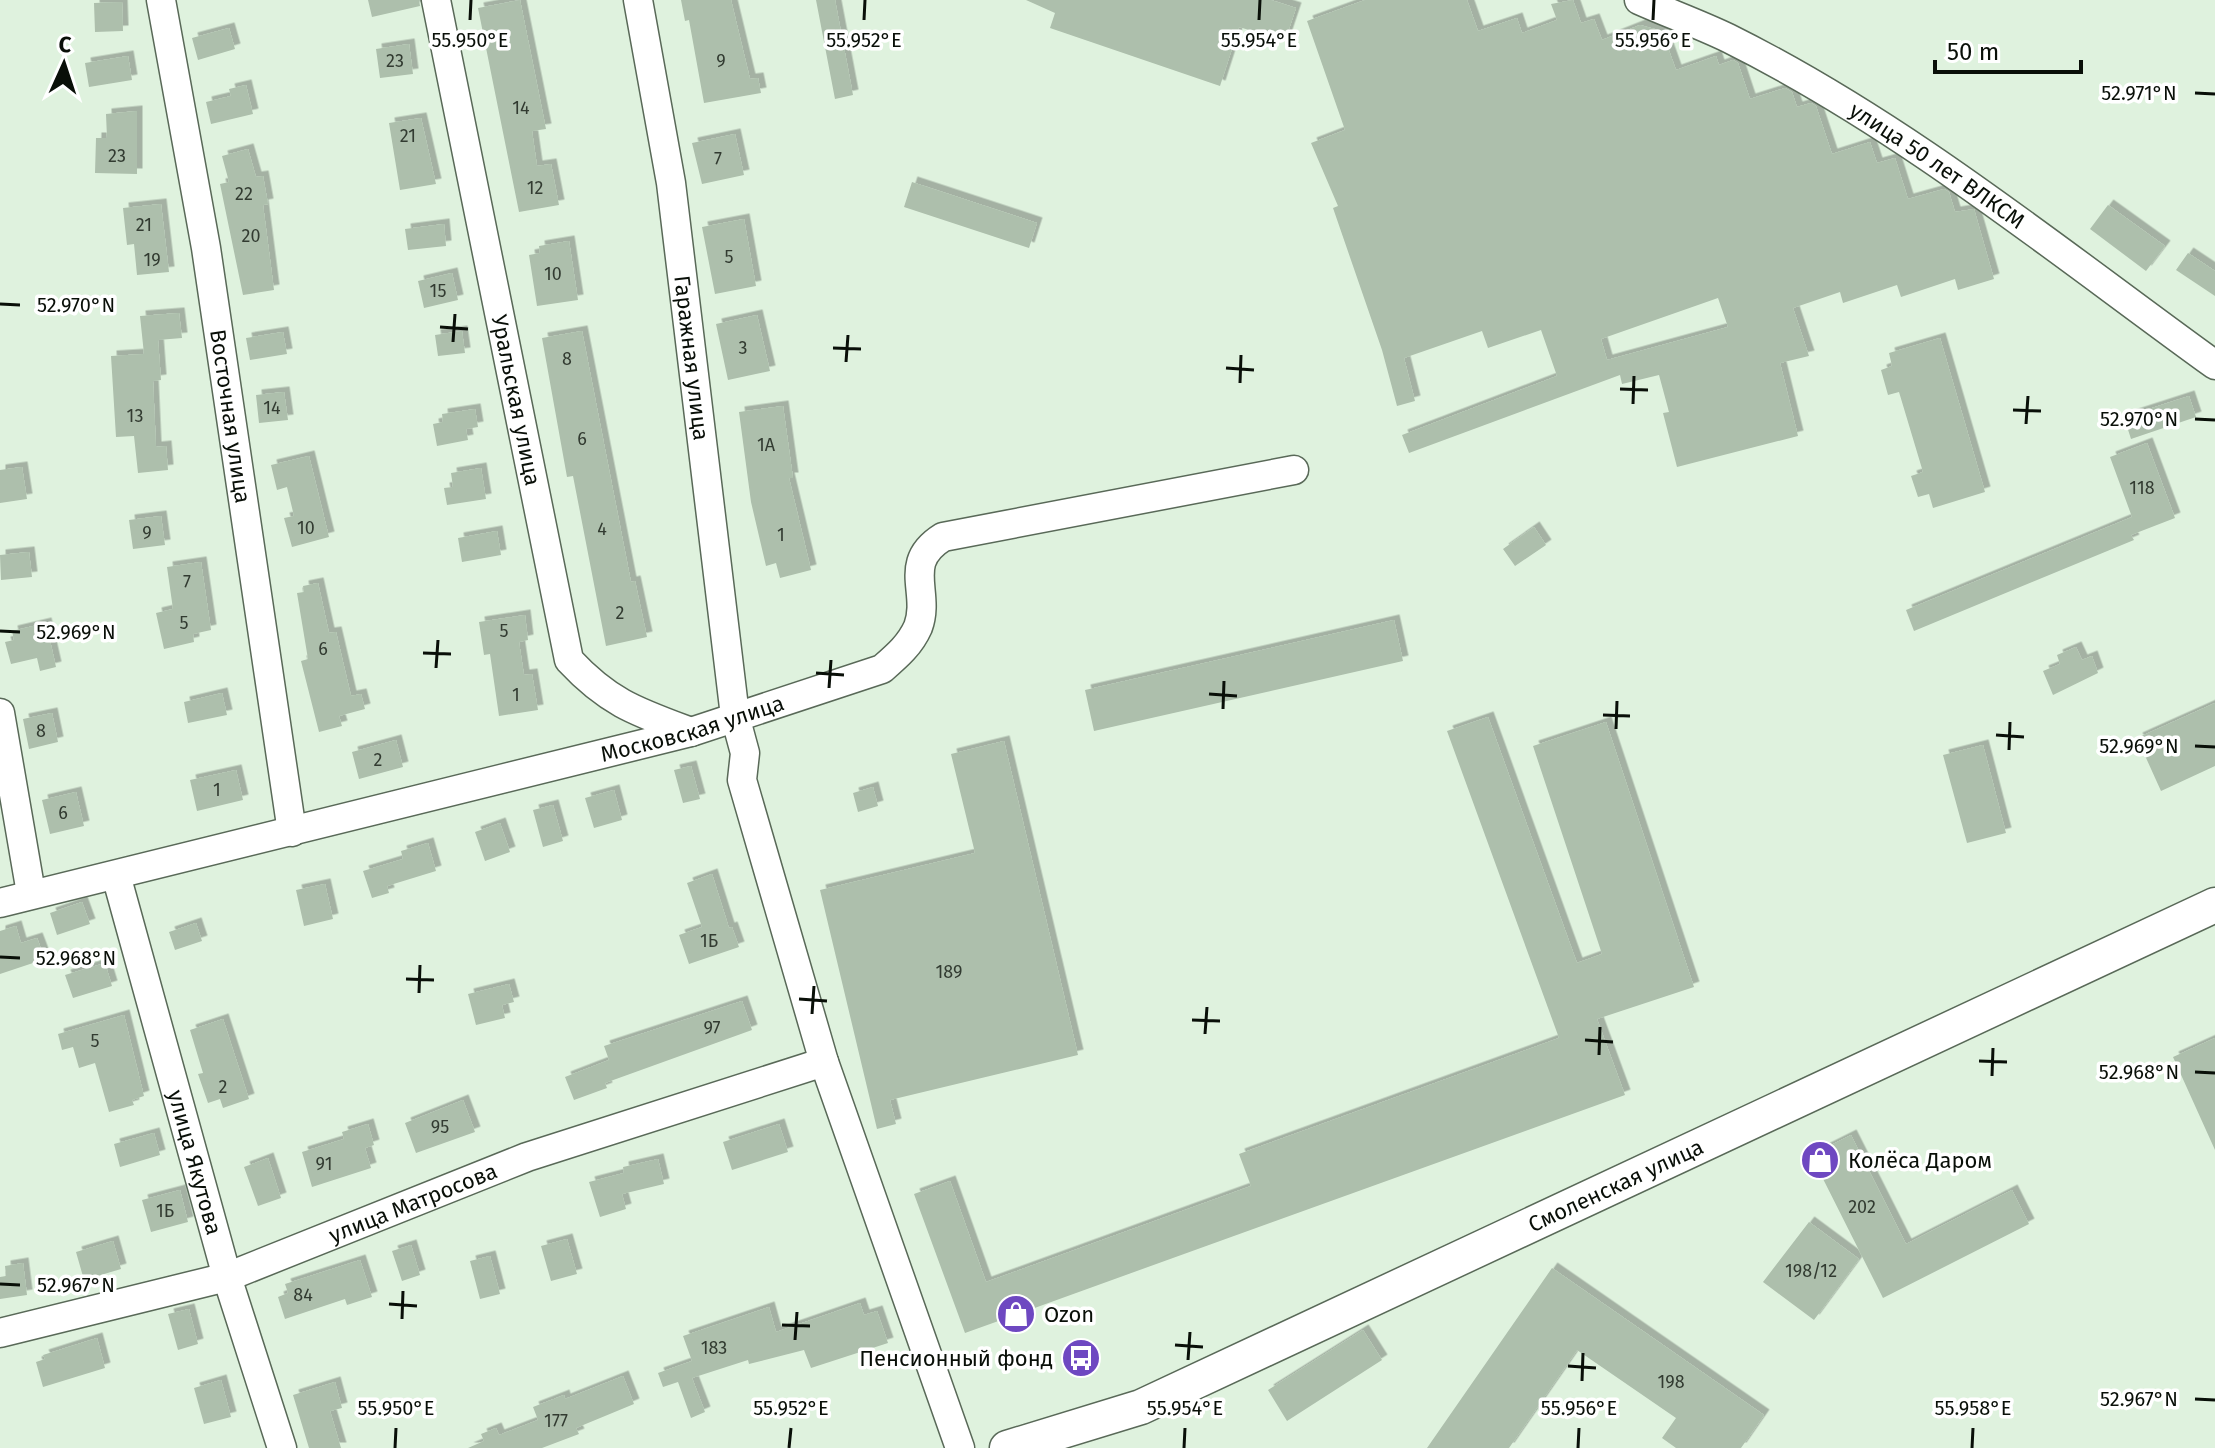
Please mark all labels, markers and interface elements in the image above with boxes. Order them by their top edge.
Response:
north arrow [24,24,104,104]
scale bar [1935,24,2081,74]
text: 55.950°E [431,28,509,52]
text: 55.952°E [826,28,902,52]
text: 55.954°E [1221,28,1297,52]
text: 55.956°E [1615,28,1691,52]
text: С [58,31,72,58]
text: 50 m [1947,38,1999,66]
house number: 23 [386,50,404,72]
house number: 9 [716,50,726,72]
text: 52.971°N [2101,81,2177,105]
street label: улица 50 лет ВЛКСМ [1845,96,2030,234]
house number: 14 [512,97,530,119]
house number: 21 [400,125,416,147]
house number: 23 [108,145,126,167]
house number: 7 [714,148,722,170]
house number: 12 [527,177,543,199]
house number: 22 [235,183,253,205]
house number: 21 [136,214,152,236]
house number: 20 [242,225,260,247]
house number: 5 [724,246,734,268]
house number: 19 [143,249,161,271]
house number: 10 [544,263,562,285]
street label: Гаражная улица [669,274,715,442]
house number: 15 [430,280,446,302]
text: 52.970°N [37,293,115,317]
street label: Уральская улица [486,312,547,488]
street label: Восточная улица [205,327,257,505]
house number: 3 [739,337,747,359]
house number: 8 [562,348,572,370]
house number: 14 [263,397,281,419]
house number: 13 [127,405,143,427]
text: 52.970°N [2100,407,2178,431]
house number: 6 [577,428,587,450]
house number: 1А [757,434,776,456]
house number: 118 [2129,477,2155,499]
house number: 10 [297,517,315,539]
house number: 4 [597,518,607,540]
house number: 9 [142,522,152,544]
house number: 1 [777,524,785,546]
house number: 7 [183,571,191,593]
house number: 2 [616,602,625,624]
house number: 5 [179,612,189,634]
text: 52.969°N [36,620,116,644]
house number: 5 [499,620,509,642]
house number: 6 [318,638,328,660]
house number: 1 [512,684,520,706]
street label: Московская улица [598,689,787,767]
house number: 8 [36,720,46,742]
text: 52.969°N [2099,734,2179,758]
house number: 2 [374,749,383,771]
house number: 1 [213,779,221,801]
house number: 6 [58,802,68,824]
house number: 1Б [700,930,718,952]
text: 52.968°N [36,946,116,970]
house number: 189 [936,961,962,983]
house number: 97 [703,1017,721,1039]
house number: 5 [90,1030,100,1052]
text: 52.968°N [2099,1060,2179,1084]
house number: 2 [219,1076,228,1098]
street label: улица Якутова [162,1087,228,1238]
house number: 95 [431,1116,449,1138]
street label: Смоленская улица [1524,1133,1708,1238]
shop icon: Колёса Даром [1799,1139,1841,1181]
place label: Колёса Даром [1848,1147,1992,1174]
house number: 91 [316,1153,332,1175]
street label: улица Матросова [325,1157,501,1248]
house number: 202 [1848,1196,1876,1218]
house number: 1Б [156,1200,174,1222]
house number: 198/12 [1785,1260,1837,1282]
text: 52.967°N [37,1273,115,1297]
house number: 84 [293,1284,313,1306]
shop icon: Ozon [995,1293,1037,1335]
place label: Ozon [1044,1301,1094,1328]
house number: 183 [701,1337,727,1359]
bus stop icon: Пенсионный фонд [1060,1337,1102,1379]
place label: Пенсионный фонд [859,1345,1053,1372]
house number: 198 [1657,1371,1685,1393]
text: 52.967°N [2100,1387,2178,1411]
text: 55.950°E [357,1396,435,1420]
text: 55.952°E [753,1396,829,1420]
text: 55.954°E [1147,1396,1223,1420]
text: 55.956°E [1541,1396,1617,1420]
text: 55.958°E [1935,1396,2011,1420]
house number: 177 [544,1410,568,1432]

